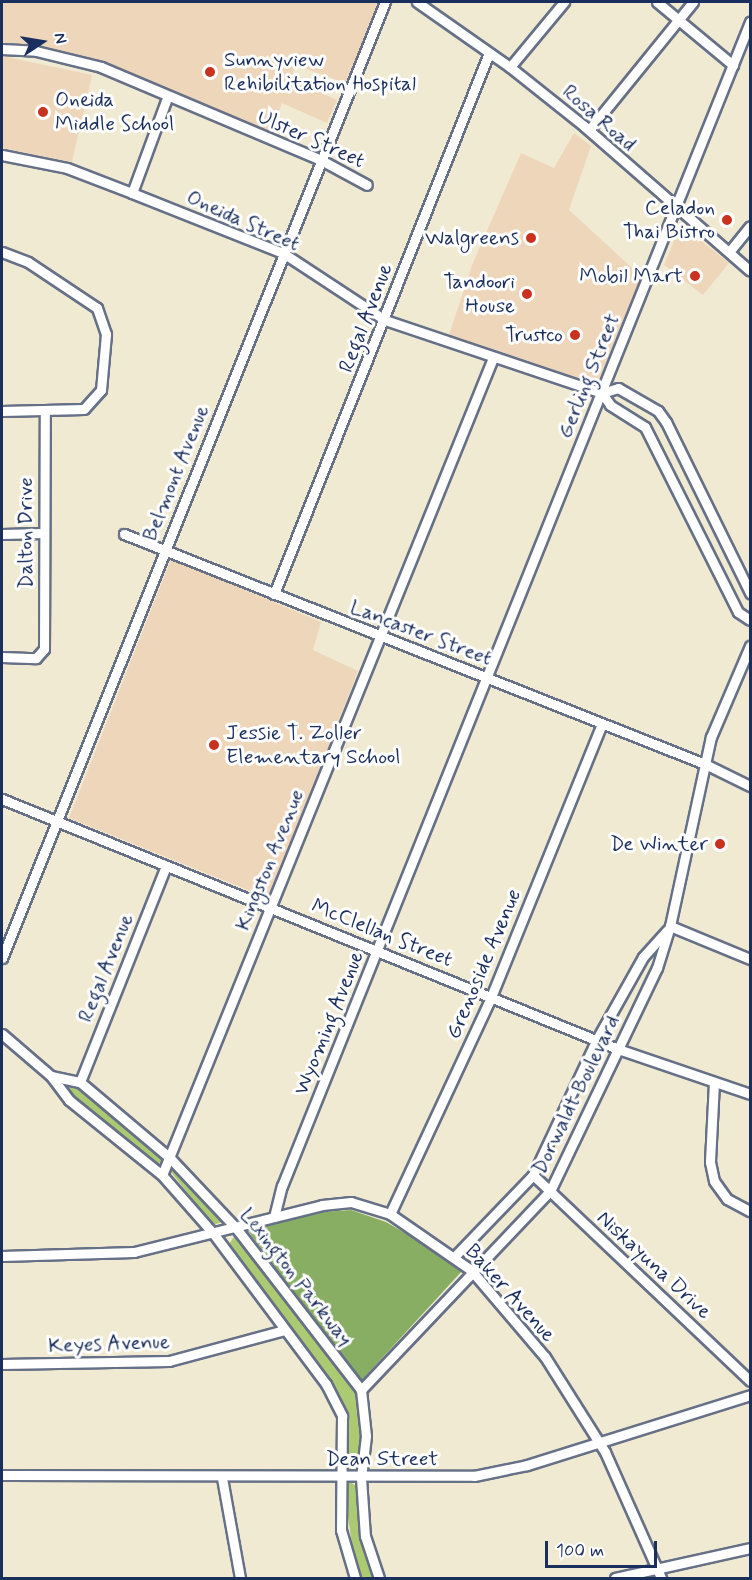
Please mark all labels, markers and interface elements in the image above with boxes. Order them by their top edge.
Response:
north arrow [12,12,72,72]
text: N [49,31,71,46]
place label: Sunnyview Rehibilitation Hospital [224,47,426,97]
marker: Sunnyview Rehibilitation Hospital [201,63,219,81]
street label: Rosa Road [557,79,641,157]
place label: Oneida Middle School [55,87,175,137]
street label: Ulster Street [252,103,370,175]
marker: Oneida Middle School [36,105,50,119]
street label: Oneida Street [181,184,305,258]
place label: Celadon Thai Bistro [623,195,715,245]
marker: Celadon Thai Bistro [720,213,734,227]
place label: Walgreens [425,225,519,251]
marker: Walgreens [524,231,538,245]
street label: Regal Avenue [333,258,399,378]
place label: Mobil Mart [581,263,683,289]
place label: Tandoori House [443,269,515,319]
marker: Mobil Mart [688,269,702,283]
marker: Tandoori House [520,287,534,301]
street label: Gerling Street [553,310,625,442]
place label: Trustco [505,322,563,348]
marker: Trustco [568,328,582,342]
street label: Belmont Avenue [136,399,216,547]
street label: Dalton Drive [13,478,39,588]
street label: Lancaster Street [345,594,497,672]
place label: Jessie T. Zoller Elementary School [226,720,401,770]
marker: Jessie T. Zoller Elementary School [207,738,221,752]
street label: Kingston Avenue [231,787,309,933]
place label: De Winter [615,831,708,857]
marker: De Winter [713,837,727,851]
street label: Grenoside Avenue [441,884,527,1044]
street label: McClellan Street [306,893,458,973]
street label: Regal Avenue [72,908,140,1028]
street label: Wyoming Avenue [288,945,370,1101]
street label: Dorwaldt Boulevard [527,1011,625,1179]
street label: Lexington Parkway [235,1204,357,1350]
street label: Niskayuna Drive [592,1206,716,1324]
street label: Baker Avenue [458,1238,562,1348]
street label: Keyes Avenue [46,1329,172,1359]
street label: Dean Street [326,1446,438,1472]
scale bar [548,1529,660,1567]
text: 100 m [556,1539,604,1563]

